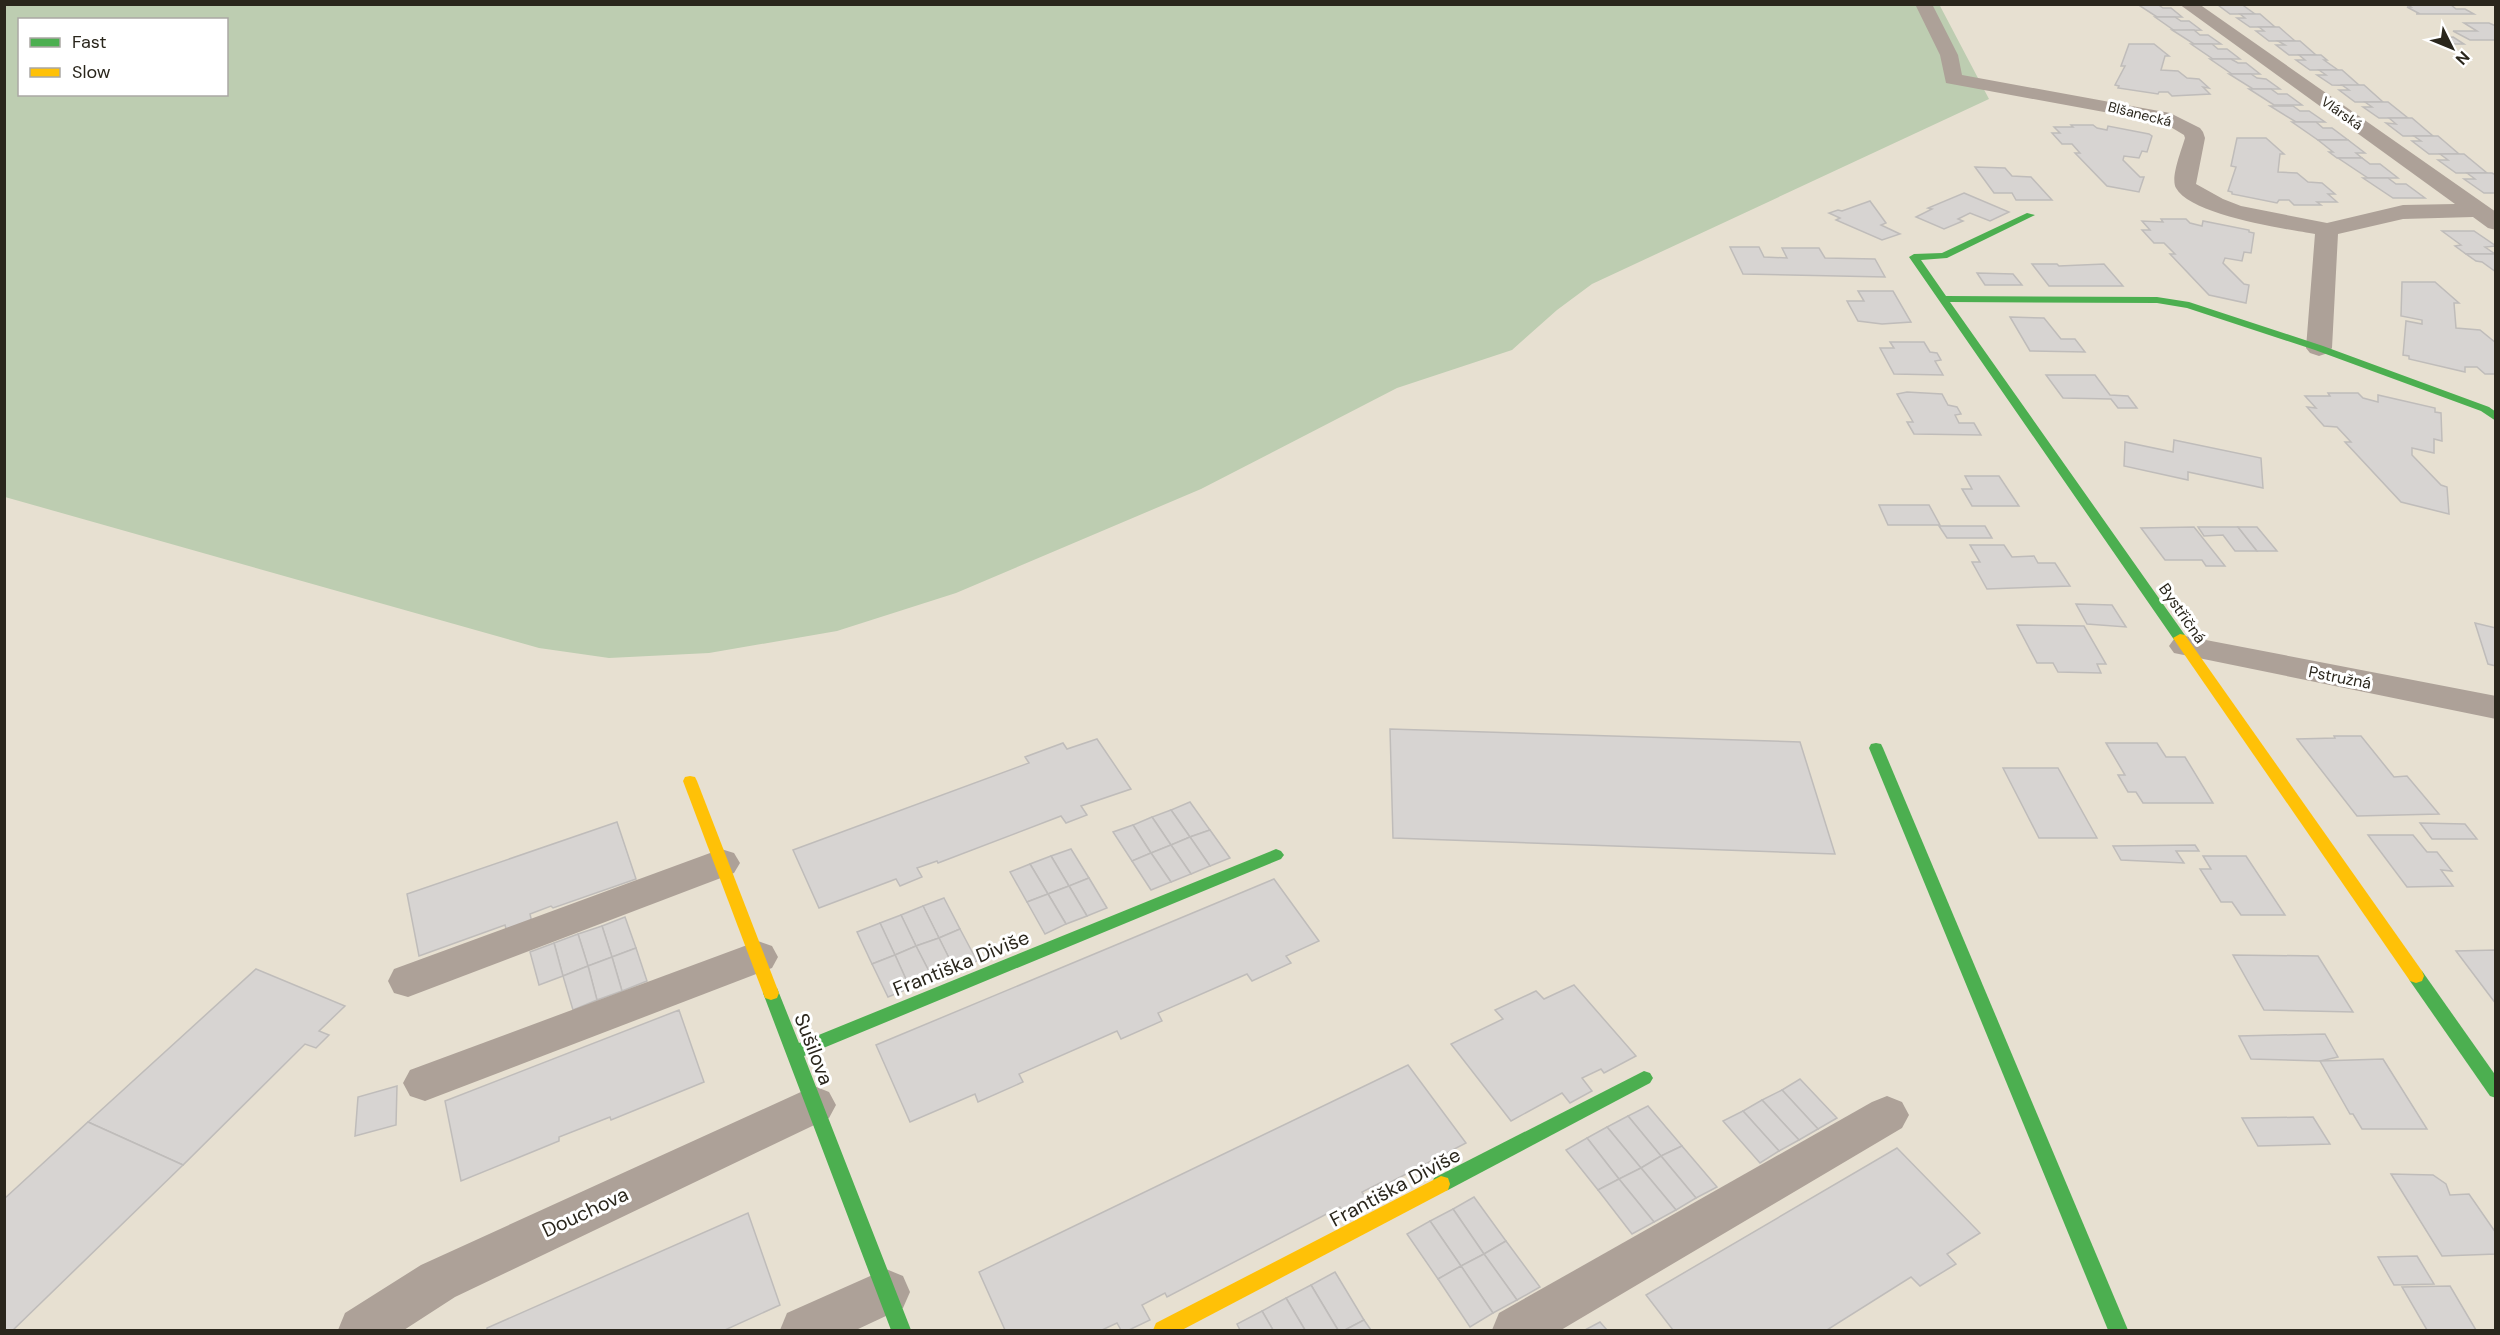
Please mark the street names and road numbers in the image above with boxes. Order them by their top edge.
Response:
street label: Vlárská [2318,92,2366,134]
street label: Blšanecká [2106,97,2174,131]
street label: Bystřičná [2154,579,2211,648]
street label: Pstružná [2307,661,2373,694]
street label: Františka Diviše [889,924,1033,1002]
street label: Sušilova [788,1009,840,1089]
street label: Františka Diviše [1325,1142,1465,1232]
street label: Douchova [538,1181,632,1243]

